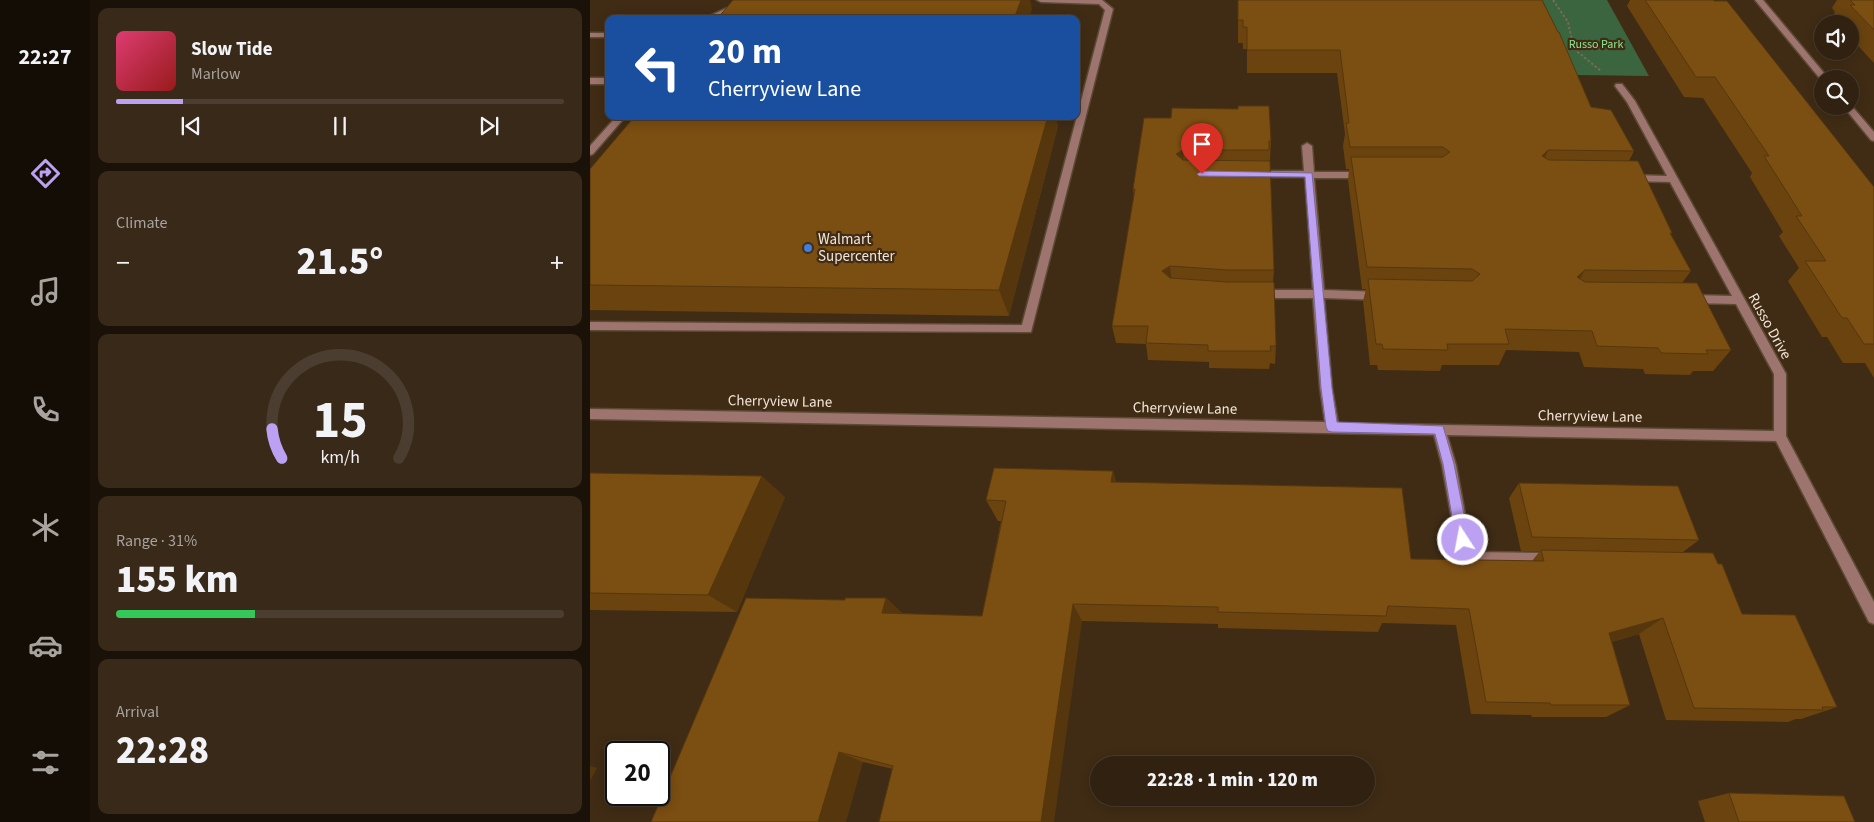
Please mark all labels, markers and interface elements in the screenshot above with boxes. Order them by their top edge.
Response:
map controls [1814,15,1859,115]
button: sound [1814,15,1859,60]
text: 20 m [708,27,782,77]
icon: left [625,35,690,100]
text: Slow Tide [191,36,272,63]
park label: Russo Park [1569,36,1623,53]
text: 22:27 [18,41,72,73]
text: Marlow [191,63,240,85]
button: search [1814,70,1859,115]
text: Cherryview Lane [708,73,861,105]
icon: previous [177,112,205,140]
icon: pause [326,112,354,140]
icon: next [475,112,503,140]
pin [1181,123,1223,174]
icon: arrive [1188,130,1216,158]
icon: directions [28,156,63,191]
text: Climate [116,212,167,234]
place label: Walmart Supercenter [818,229,895,267]
text: 21.5° [297,235,383,289]
marker: Walmart Supercenter [802,242,814,254]
text: − [116,243,130,283]
text: + [550,243,564,283]
icon: music [28,274,63,309]
street label: Russo Drive [1743,289,1796,363]
text: 15 [313,384,367,458]
street label: Cherryview Lane [728,390,832,413]
icon: phone [28,392,63,427]
street label: Cherryview Lane [1133,397,1237,420]
street label: Cherryview Lane [1538,405,1642,428]
text: km/h [320,445,360,470]
icon: climate [28,510,63,545]
position arrow [1436,513,1488,565]
text: Range · 31% [116,530,197,552]
text: 155 km [116,553,238,607]
icon: car [28,628,63,663]
text: Arrival [116,701,159,723]
text: 22:28 [116,724,209,778]
speed limit sign: 20 [605,741,670,806]
icon: filters [28,745,63,780]
text: 22:28 · 1 min · 120 m [1147,767,1318,794]

